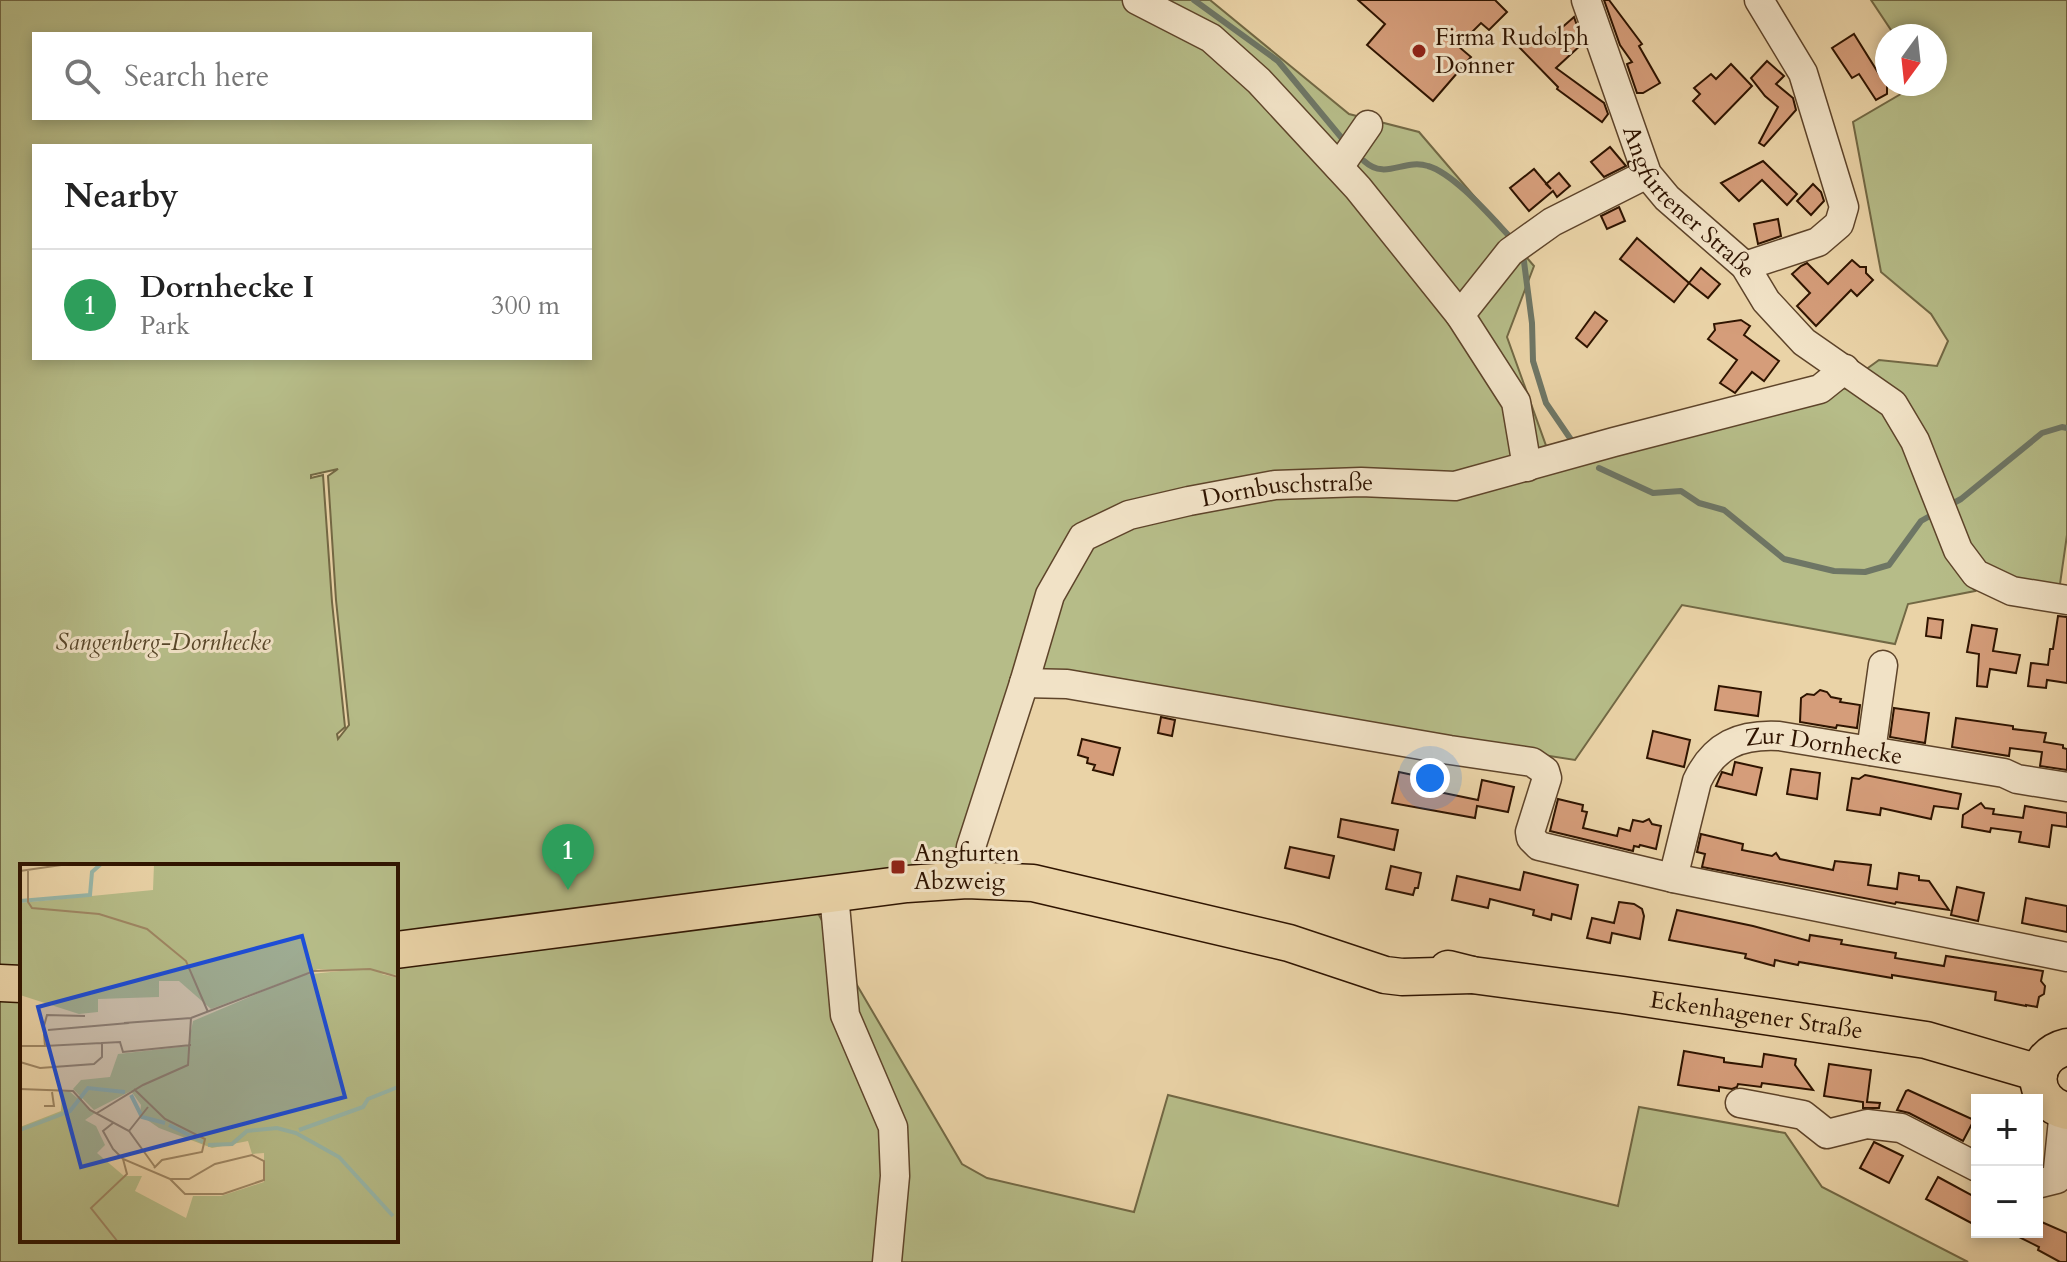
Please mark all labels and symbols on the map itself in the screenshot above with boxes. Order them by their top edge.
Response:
place label: Firma Rudolph Donner [1435,21,1589,82]
north arrow [1875,24,1947,96]
marker: Firma Rudolph Donner [1410,42,1428,60]
street label: Angfurtener Straße [1615,121,1765,284]
street label: Dornbuschstraße [1199,465,1374,515]
park label: Sangenberg-Dornhecke [55,626,271,659]
street label: Zur Dornhecke [1743,719,1905,773]
your location [1410,758,1450,798]
pin: 1 [542,824,594,890]
place label: Angfurten Abzweig [914,837,1020,898]
marker: Angfurten Abzweig [889,858,907,876]
inset map [20,864,398,1242]
street label: Eckenhagener Straße [1648,983,1865,1047]

